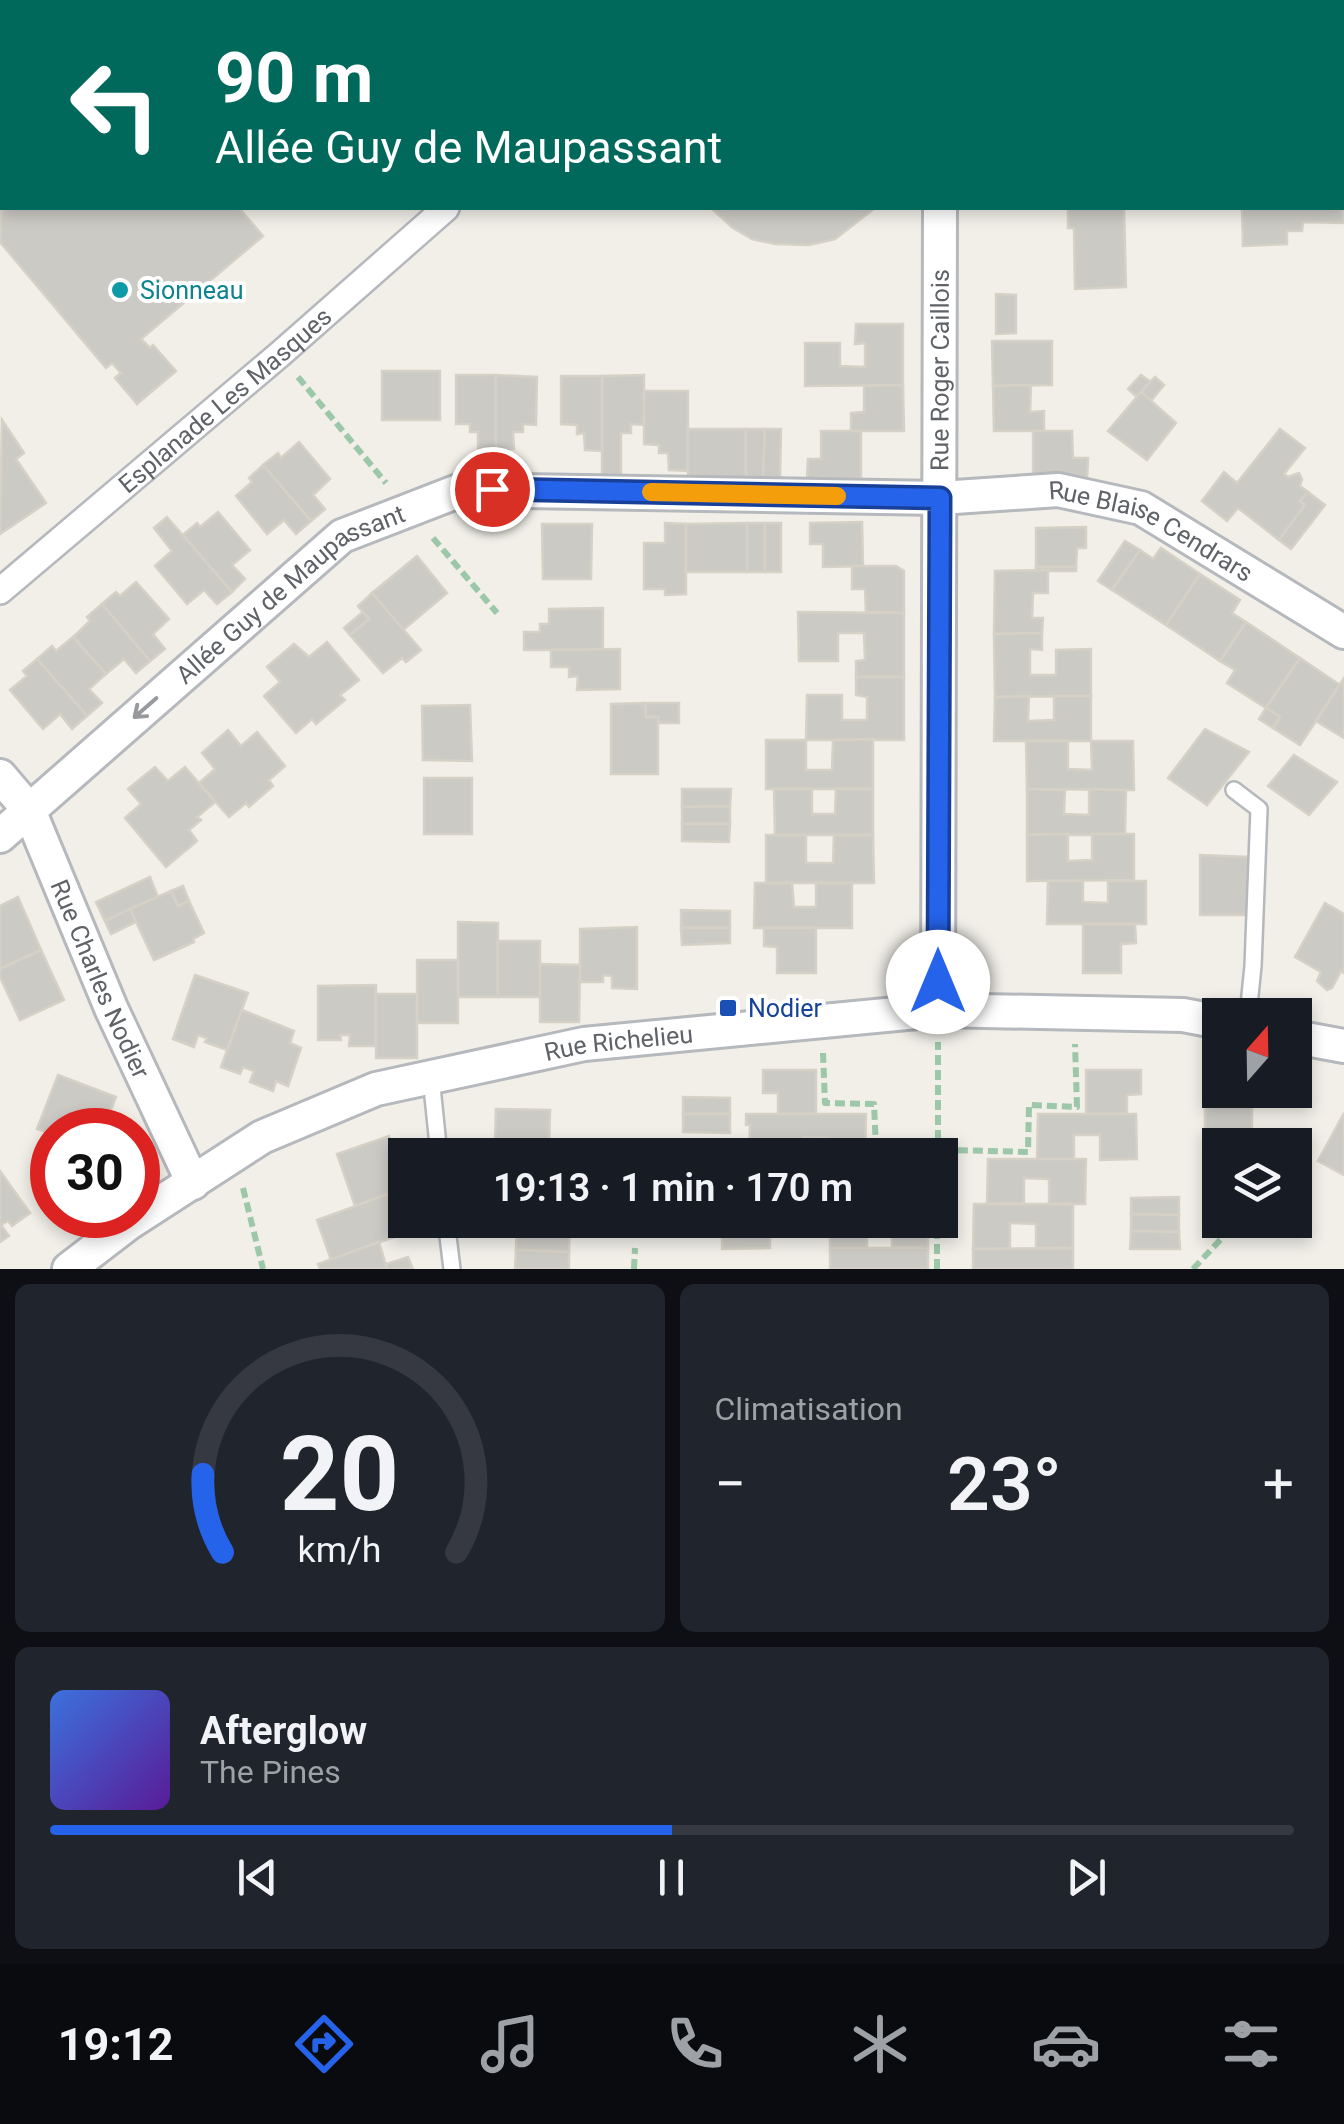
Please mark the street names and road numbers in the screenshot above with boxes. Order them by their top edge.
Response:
street label: Rue Roger Caillois [925,269,955,471]
street label: Esplanade Les Masques [113,302,337,499]
street label: Rue Blaise Cendrars [1048,476,1258,588]
street label: Allée Guy de Maupassant [170,499,409,690]
street label: Rue Charles Nodier [44,875,156,1083]
street label: Rue Richelieu [542,1020,694,1067]

